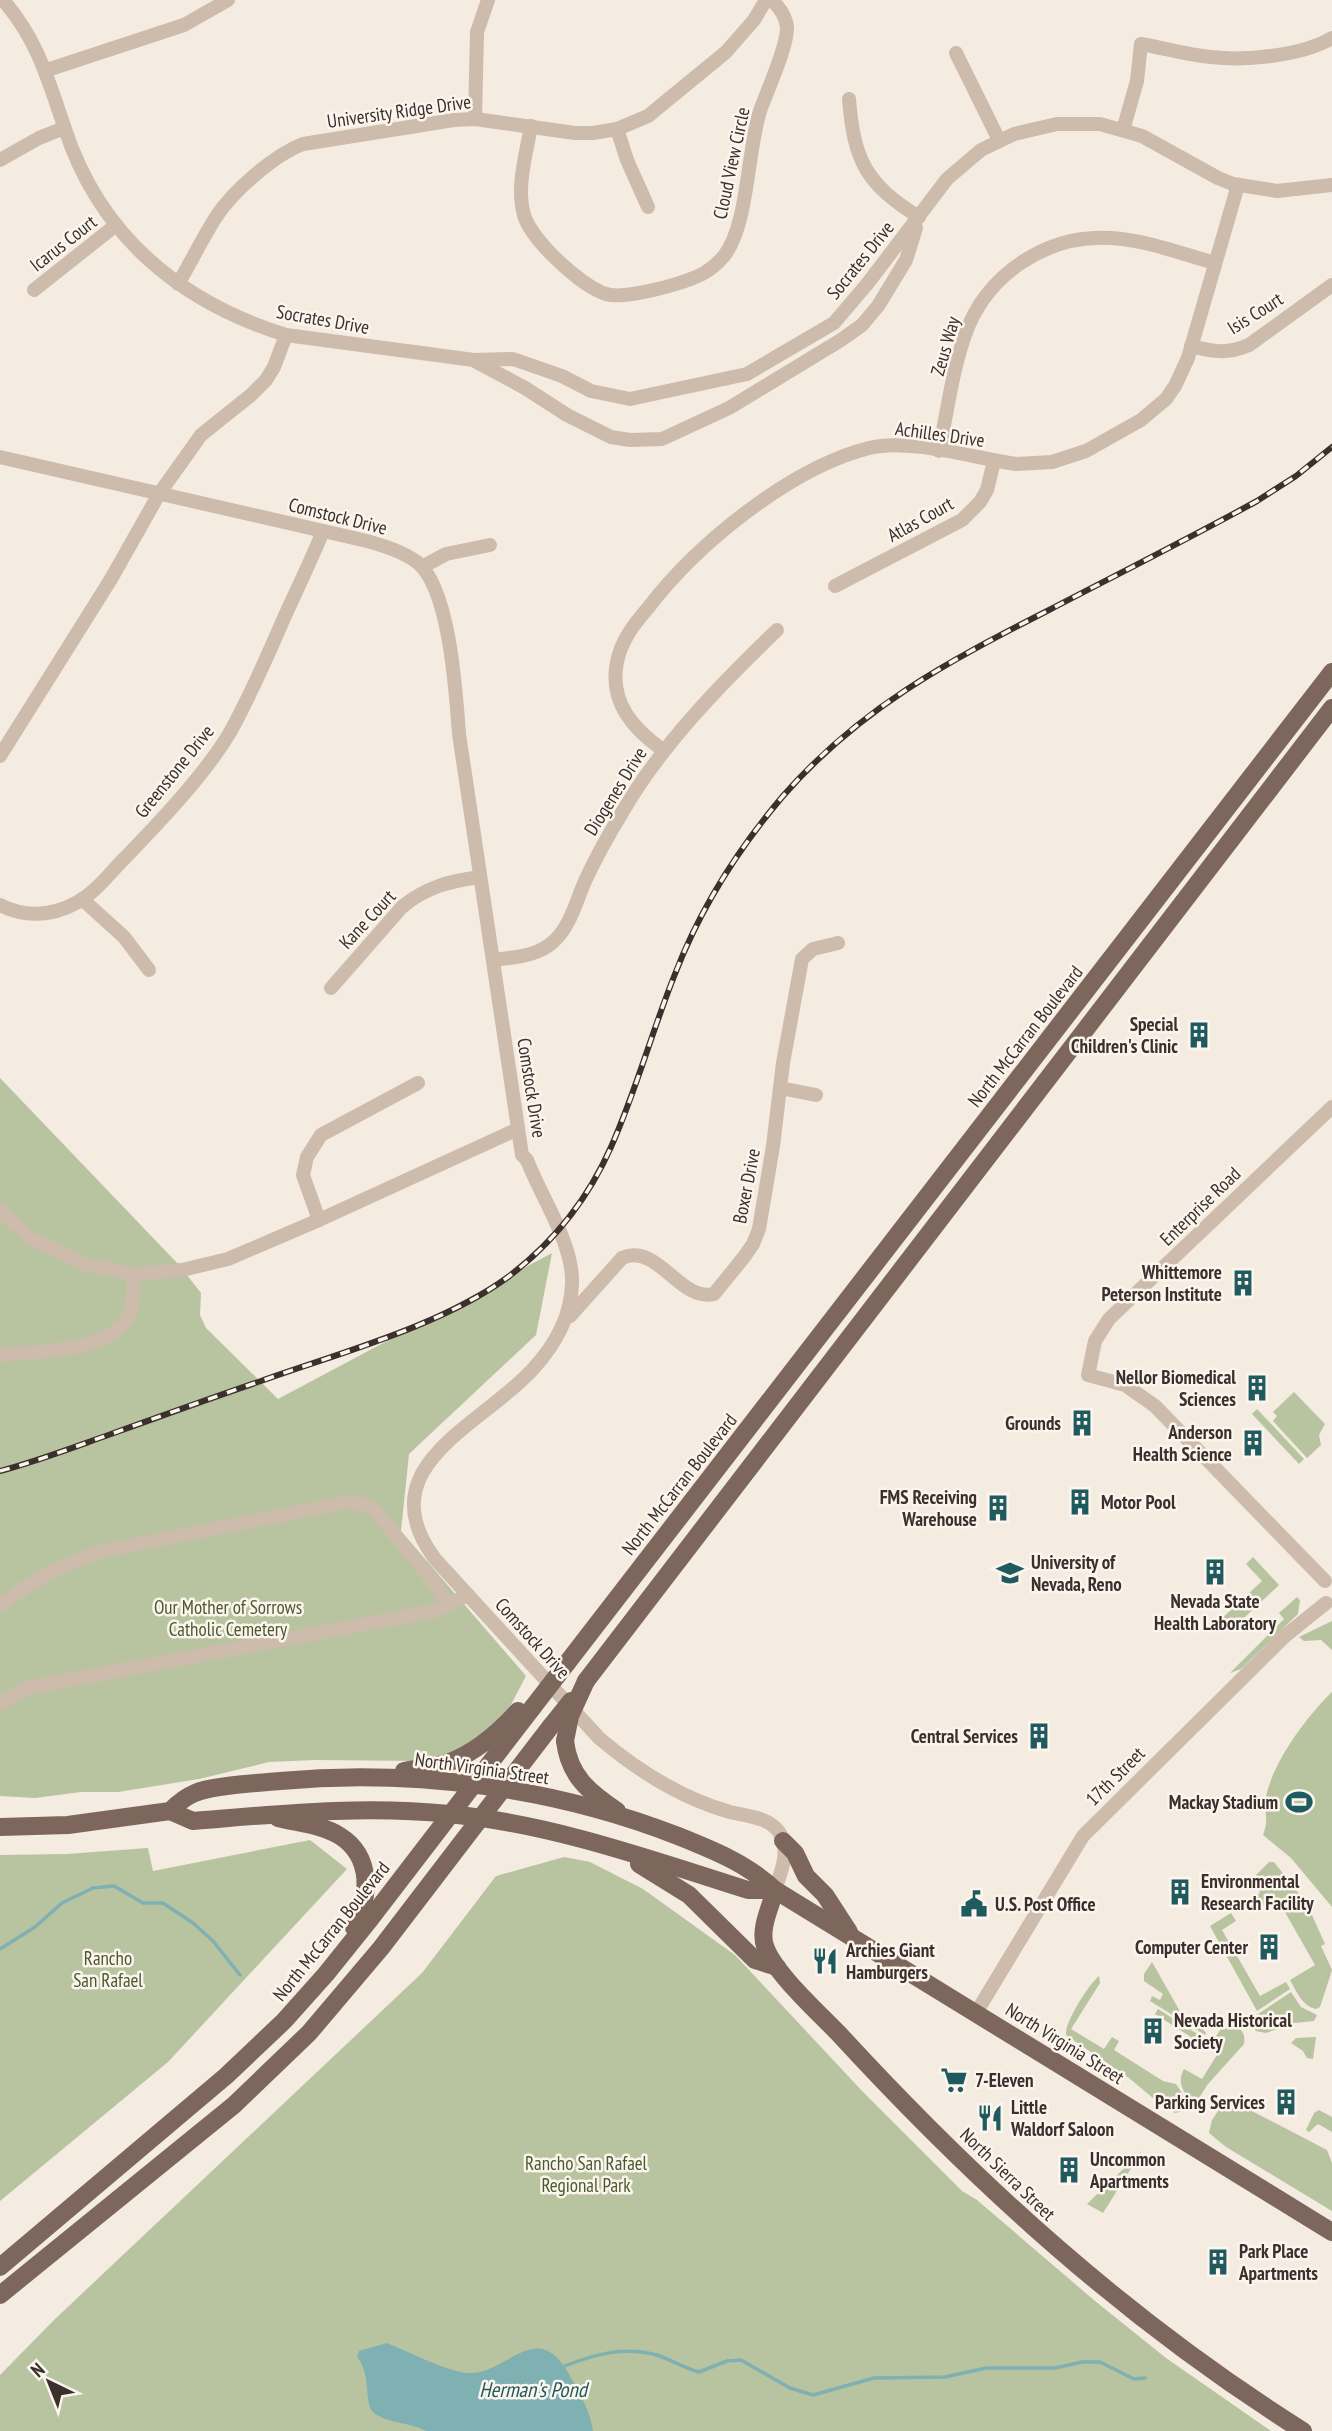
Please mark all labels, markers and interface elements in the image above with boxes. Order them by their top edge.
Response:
street label: University Ridge Drive [325,89,473,133]
street label: Cloud View Circle [707,105,755,221]
street label: Icarus Court [25,209,102,277]
street label: Socrates Drive [821,216,899,304]
street label: Isis Court [1223,286,1288,339]
street label: Socrates Drive [275,299,371,339]
street label: Zeus Way [925,313,965,378]
street label: Achilles Drive [894,416,986,452]
street label: Atlas Court [883,491,958,547]
street label: Comstock Drive [286,492,390,540]
street label: Greenstone Drive [129,719,219,822]
street label: Diogenes Drive [578,742,652,840]
street label: Kane Court [334,884,401,954]
street label: North McCarran Boulevard [962,961,1088,1111]
place label: Special Children's Clinic [1071,1012,1178,1058]
building icon: Special Children's Clinic [1184,1020,1214,1050]
street label: Comstock Drive [512,1036,552,1140]
street label: Boxer Drive [727,1146,765,1226]
street label: Enterprise Road [1155,1162,1245,1250]
place label: Whittemore Peterson Institute [1101,1260,1222,1306]
building icon: Whittemore Peterson Institute [1228,1268,1258,1298]
place label: Nellor Biomedical Sciences [1116,1365,1236,1411]
building icon: Nellor Biomedical Sciences [1242,1373,1272,1403]
building icon: Grounds [1067,1408,1097,1438]
street label: North McCarran Boulevard [616,1409,742,1559]
place label: Grounds [1005,1411,1061,1435]
place label: Anderson Health Science [1133,1420,1232,1466]
building icon: Anderson Health Science [1238,1428,1268,1458]
place label: FMS Receiving Warehouse [880,1485,977,1531]
building icon: Motor Pool [1065,1487,1095,1517]
place label: Motor Pool [1101,1490,1176,1514]
building icon: FMS Receiving Warehouse [983,1493,1013,1523]
place label: University of Nevada, Reno [1031,1550,1122,1596]
building icon: Nevada State Health Laboratory [1200,1557,1230,1587]
school or university icon: University of Nevada, Reno [995,1558,1025,1588]
place label: Nevada State Health Laboratory [1154,1589,1276,1635]
street label: Comstock Drive [490,1593,576,1684]
park label: Our Mother of Sorrows Catholic Cemetery [154,1595,302,1641]
building icon: Central Services [1024,1721,1054,1751]
place label: Central Services [911,1724,1018,1748]
street label: 17th Street [1080,1741,1150,1811]
street label: North Virginia Street [413,1747,551,1789]
sports icon: Mackay Stadium [1284,1787,1314,1817]
place label: Mackay Stadium [1169,1790,1278,1814]
street label: North McCarran Boulevard [267,1856,395,2006]
place label: Environmental Research Facility [1201,1869,1314,1915]
building icon: Environmental Research Facility [1165,1877,1195,1907]
public building icon: U.S. Post Office [959,1889,989,1919]
place label: U.S. Post Office [995,1892,1096,1916]
building icon: Computer Center [1254,1932,1284,1962]
place label: Computer Center [1135,1935,1248,1959]
place label: Archies Giant Hamburgers [845,1938,935,1984]
park label: Rancho San Rafael [73,1946,143,1992]
restaurant icon: Archies Giant Hamburgers [810,1946,840,1976]
street label: North Virginia Street [1001,1997,1129,2089]
place label: Nevada Historical Society [1174,2008,1292,2054]
building icon: Nevada Historical Society [1138,2016,1168,2046]
supermarket icon: 7-Eleven [939,2065,969,2095]
place label: 7-Eleven [975,2068,1034,2092]
building icon: Parking Services [1271,2087,1301,2117]
place label: Parking Services [1155,2090,1265,2114]
place label: Little Waldorf Saloon [1010,2095,1114,2141]
restaurant icon: Little Waldorf Saloon [975,2103,1005,2133]
street label: North Sierra Street [955,2123,1061,2226]
place label: Uncommon Apartments [1089,2147,1169,2193]
park label: Rancho San Rafael Regional Park [525,2151,648,2197]
building icon: Uncommon Apartments [1054,2155,1084,2185]
place label: Park Place Apartments [1238,2239,1318,2285]
building icon: Park Place Apartments [1203,2247,1233,2277]
north arrow [14,2347,84,2417]
text: N [25,2357,49,2382]
water label: Herman's Pond [479,2376,590,2403]

